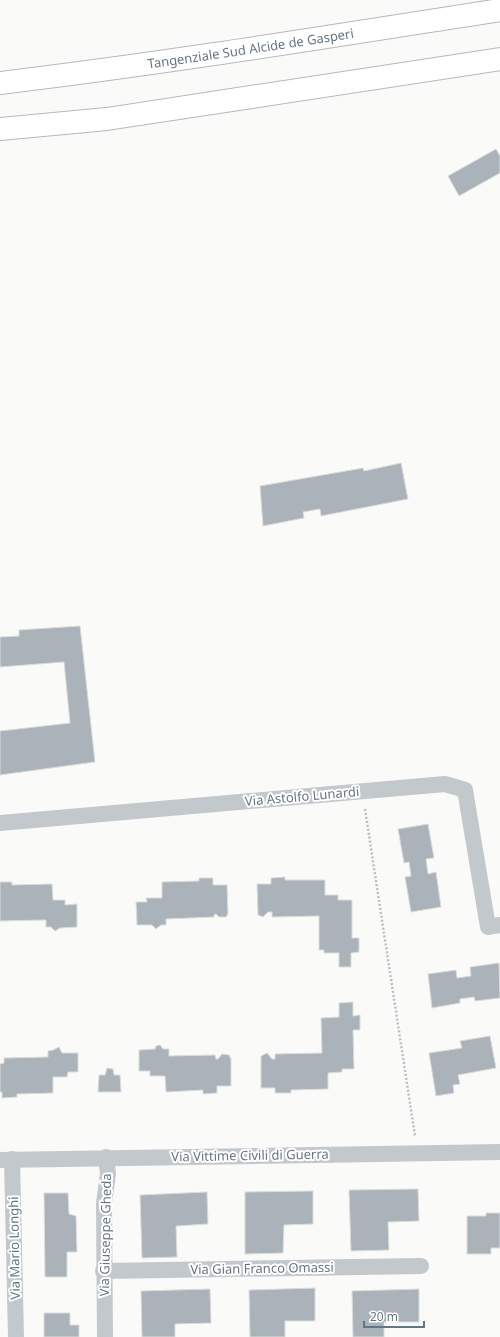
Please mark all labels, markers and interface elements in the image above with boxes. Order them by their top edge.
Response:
street label: Tangenziale Sud Alcide de Gasperi [146,24,355,73]
street label: Via Astolfo Lunardi [244,782,360,810]
street label: Via Vittime Civili di Guerra [171,1145,329,1165]
street label: Via Giuseppe Gheda [95,1173,115,1297]
street label: Via Mario Longhi [4,1196,24,1300]
street label: Via Gian Franco Omassi [190,1258,334,1278]
scale bar [364,1303,424,1329]
text: 20 m [370,1308,398,1325]

